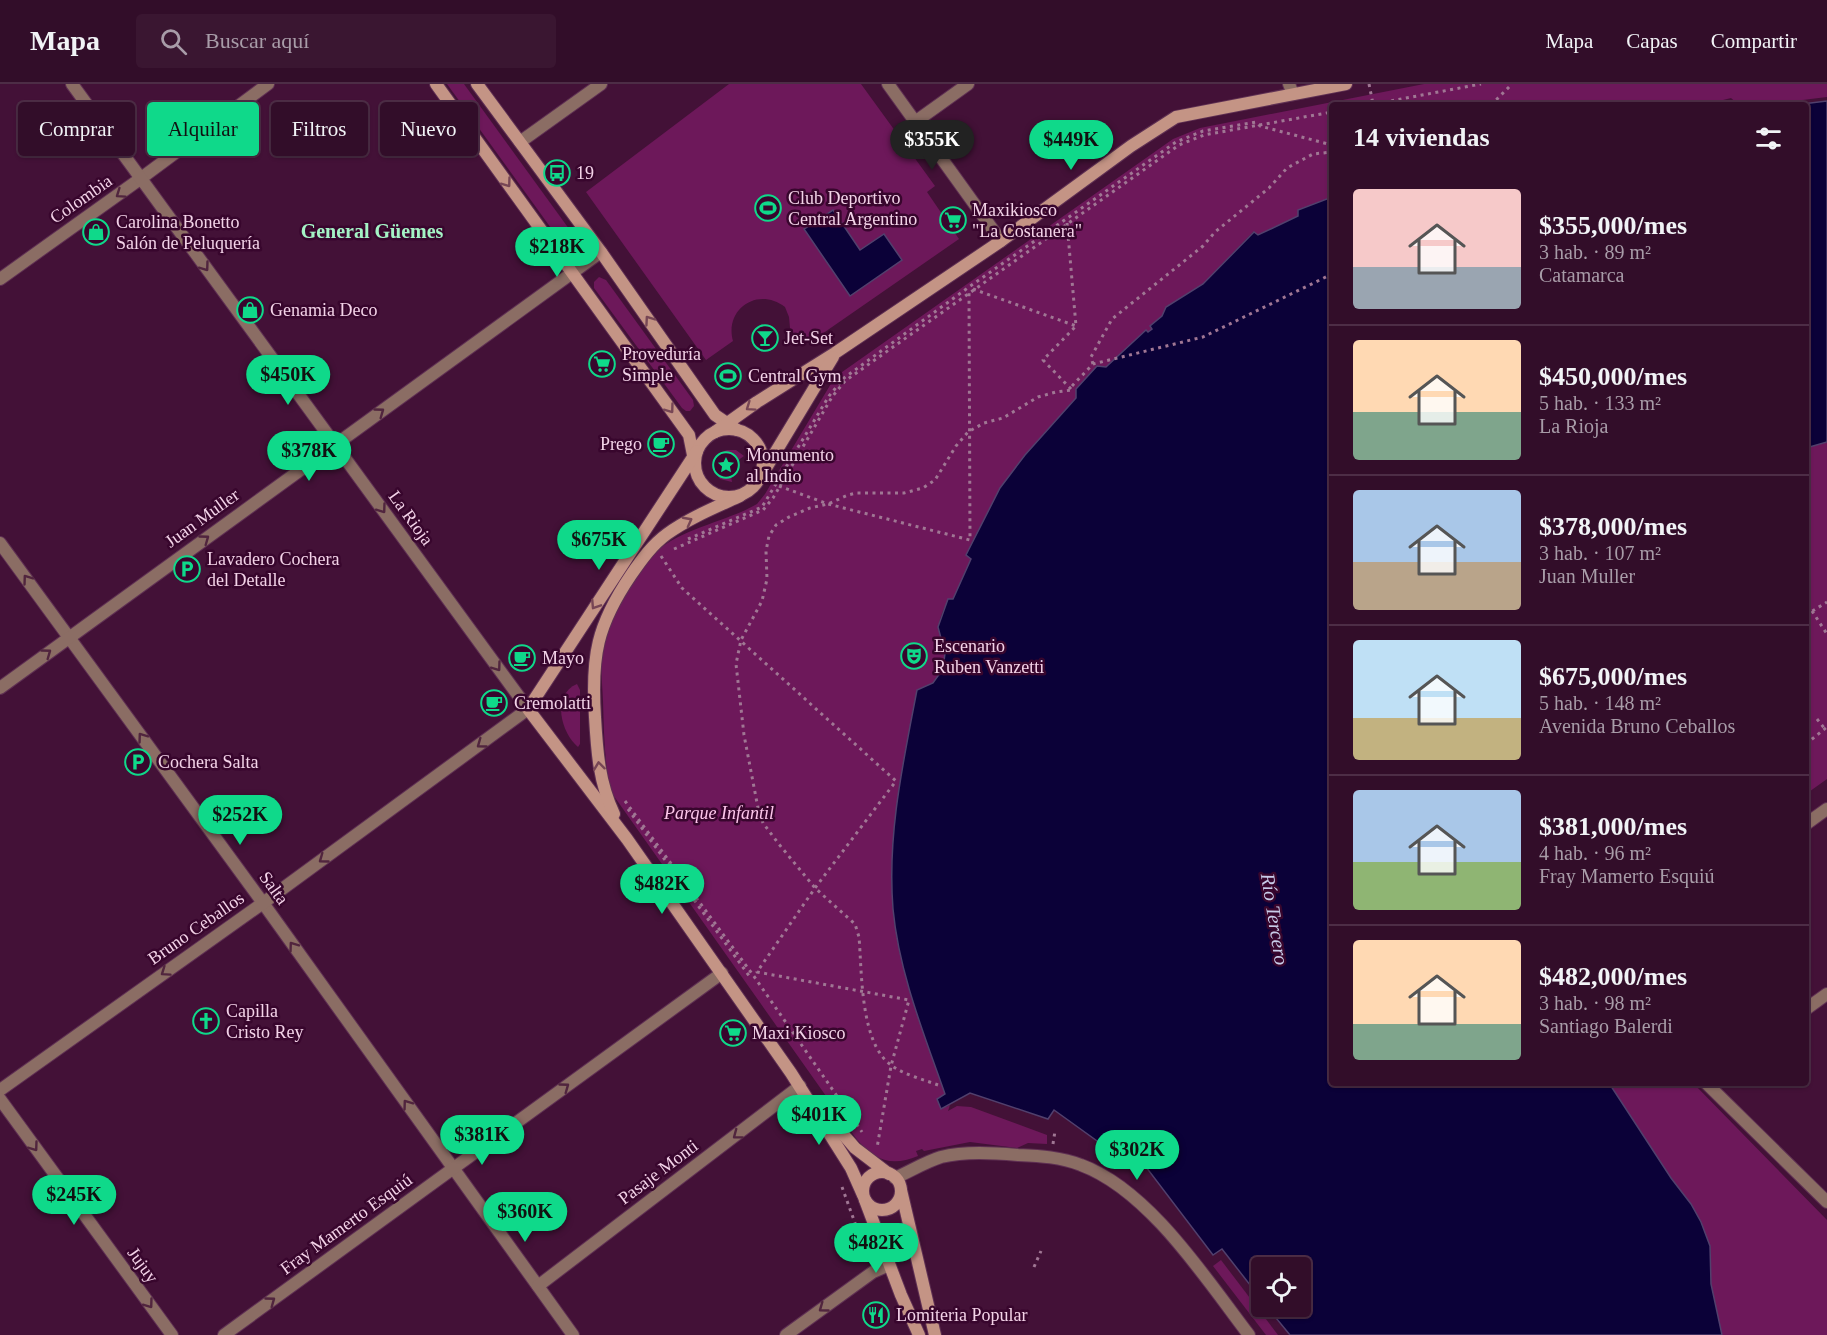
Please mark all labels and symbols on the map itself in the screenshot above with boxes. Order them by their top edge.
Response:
pin: $355K [890,120,974,171]
pin: $449K [1029,120,1113,171]
bus stop icon: 19 [542,158,572,188]
place label: 19 [576,163,594,183]
street label: Colombia [46,170,116,228]
one-way arrow [500,176,511,187]
one-way arrow [115,187,126,198]
place label: Club Deportivo Central Argentino [788,188,917,229]
sports icon: Club Deportivo Central Argentino [753,193,783,223]
place label: Maxikiosco "La Costanera" [972,200,1082,241]
supermarket icon: Maxikiosco "La Costanera" [938,205,968,235]
place label: Carolina Bonetto Salón de Peluquería [116,212,260,253]
shop icon: Carolina Bonetto Salón de Peluquería [81,217,111,247]
district label: General Güemes [301,220,444,242]
pin: $218K [515,227,599,278]
one-way arrow [198,261,209,272]
shop icon: Genamia Deco [235,295,265,325]
place label: Genamia Deco [270,300,377,320]
one-way arrow [645,315,656,326]
bar icon: Jet-Set [750,323,780,353]
place label: Jet-Set [784,328,833,348]
place label: Proveduría Simple [622,344,701,385]
supermarket icon: Proveduría Simple [587,349,617,379]
pin: $450K [246,355,330,406]
sports icon: Central Gym [713,361,743,391]
place label: Central Gym [748,366,841,386]
one-way arrow [746,400,757,411]
one-way arrow [663,402,674,413]
one-way arrow [373,408,384,419]
cafe icon: Prego [646,429,676,459]
pin: $378K [267,431,351,482]
place label: Prego [600,434,642,454]
place label: Monumento al Indio [746,445,834,486]
place icon: Monumento al Indio [711,450,741,480]
street label: Juan Muller [161,484,243,552]
street label: La Rioja [385,487,437,549]
one-way arrow [375,503,386,514]
one-way arrow [682,517,692,528]
pin: $675K [557,520,641,571]
one-way arrow [199,535,210,546]
place label: Lavadero Cochera del Detalle [207,549,339,590]
parking icon: Lavadero Cochera del Detalle [172,554,202,584]
one-way arrow [23,575,34,586]
one-way arrow [591,599,603,609]
place label: Escenario Ruben Vanzetti [934,636,1044,677]
theatre icon: Escenario Ruben Vanzetti [899,641,929,671]
cafe icon: Mayo [507,643,537,673]
place label: Mayo [542,648,584,668]
one-way arrow [41,649,52,660]
one-way arrow [490,660,501,671]
cafe icon: Cremolatti [479,688,509,718]
place label: Cremolatti [514,693,591,713]
one-way arrow [138,732,149,743]
one-way arrow [476,736,487,747]
parking icon: Cochera Salta [123,747,153,777]
place label: Cochera Salta [158,752,258,772]
one-way arrow [593,761,606,770]
pin: $252K [198,795,282,846]
park label: Parque Infantil [663,803,774,823]
one-way arrow [319,851,330,862]
pin: $482K [620,864,704,915]
street label: Salta [255,868,293,908]
water label: Río Tercero [1257,870,1293,967]
street label: Bruno Ceballos [144,888,248,968]
one-way arrow [289,941,300,952]
one-way arrow [161,965,172,976]
place label: Capilla Cristo Rey [226,1001,304,1042]
church icon: Capilla Cristo Rey [191,1006,221,1036]
supermarket icon: Maxi Kiosco [718,1018,748,1048]
place label: Maxi Kiosco [752,1023,846,1043]
one-way arrow [559,1084,570,1095]
pin: $401K [777,1095,861,1146]
one-way arrow [403,1100,414,1111]
pin: $381K [440,1115,524,1166]
one-way arrow [732,1127,743,1138]
pin: $302K [1095,1130,1179,1181]
street label: Pasaje Monti [614,1136,702,1208]
one-way arrow [27,1140,38,1151]
street label: Fray Mamerto Esquiú [276,1169,416,1279]
pin: $245K [32,1175,116,1226]
pin: $360K [483,1192,567,1243]
pin: $482K [834,1223,918,1274]
street label: Jujuy [123,1243,163,1287]
one-way arrow [265,1297,276,1308]
one-way arrow [142,1298,153,1309]
restaurant icon: Lomiteria Popular [861,1300,891,1330]
one-way arrow [818,1301,829,1312]
place label: Lomiteria Popular [896,1305,1027,1325]

